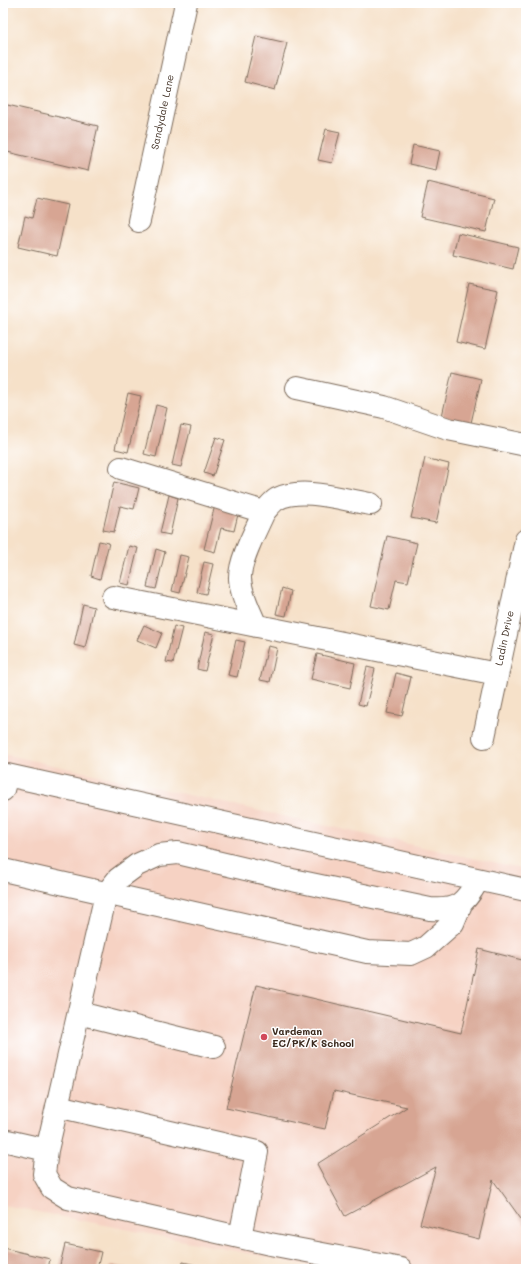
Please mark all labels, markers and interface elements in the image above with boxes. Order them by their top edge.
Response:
street label: Sandydale Lane [147,73,177,151]
street label: Ladin Drive [491,609,517,667]
place label: Vardeman EC/PK/K School [272,1024,354,1050]
marker: Vardeman EC/PK/K School [259,1032,269,1042]

